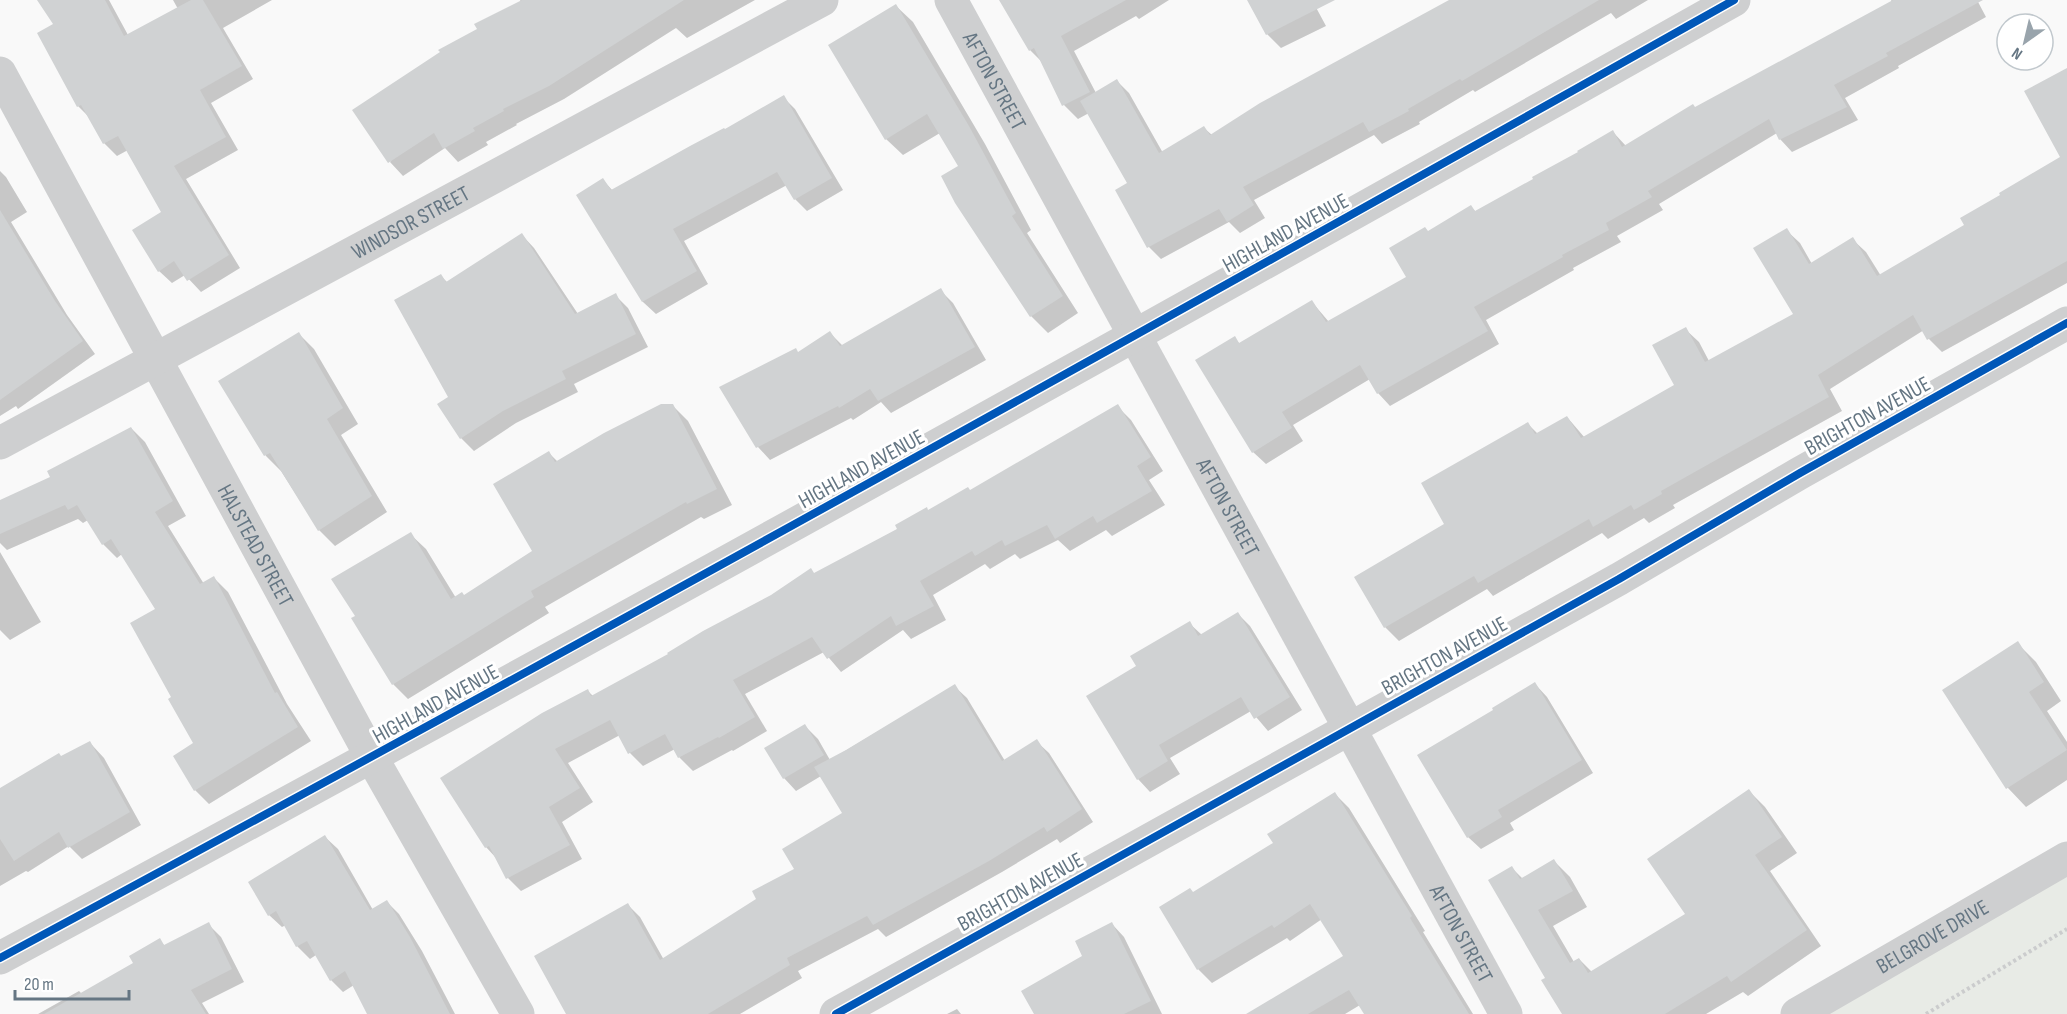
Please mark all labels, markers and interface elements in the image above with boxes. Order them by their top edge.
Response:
north arrow [1995,12,2055,72]
street label: AFTON STREET [956,27,1032,135]
text: N [2009,43,2026,63]
street label: WINDSOR STREET [347,180,475,266]
street label: HIGHLAND AVENUE [1218,188,1354,279]
street label: BRIGHTON AVENUE [1800,371,1935,462]
street label: HIGHLAND AVENUE [794,424,930,515]
street label: AFTON STREET [1189,453,1265,562]
street label: HALSTEAD STREET [211,480,299,611]
street label: BRIGHTON AVENUE [1377,611,1512,702]
street label: HIGHLAND AVENUE [368,659,504,750]
street label: BRIGHTON AVENUE [953,847,1088,938]
street label: AFTON STREET [1422,879,1498,988]
street label: BELGROVE DRIVE [1872,894,1994,980]
scale bar [15,963,129,1001]
text: 20 m [24,974,54,995]

